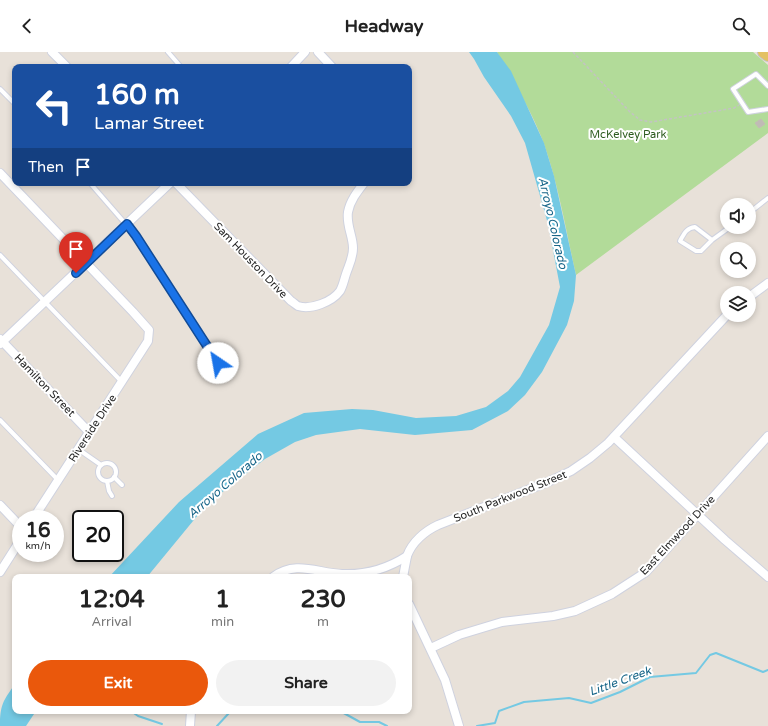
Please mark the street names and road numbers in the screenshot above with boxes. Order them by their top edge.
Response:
street label: Sam Houston Drive [211,220,290,301]
street label: Hamilton Street [12,351,78,419]
street label: Riverside Drive [66,392,119,464]
street label: South Parkwood Street [452,468,569,525]
street label: East Elmwood Drive [637,493,718,578]

